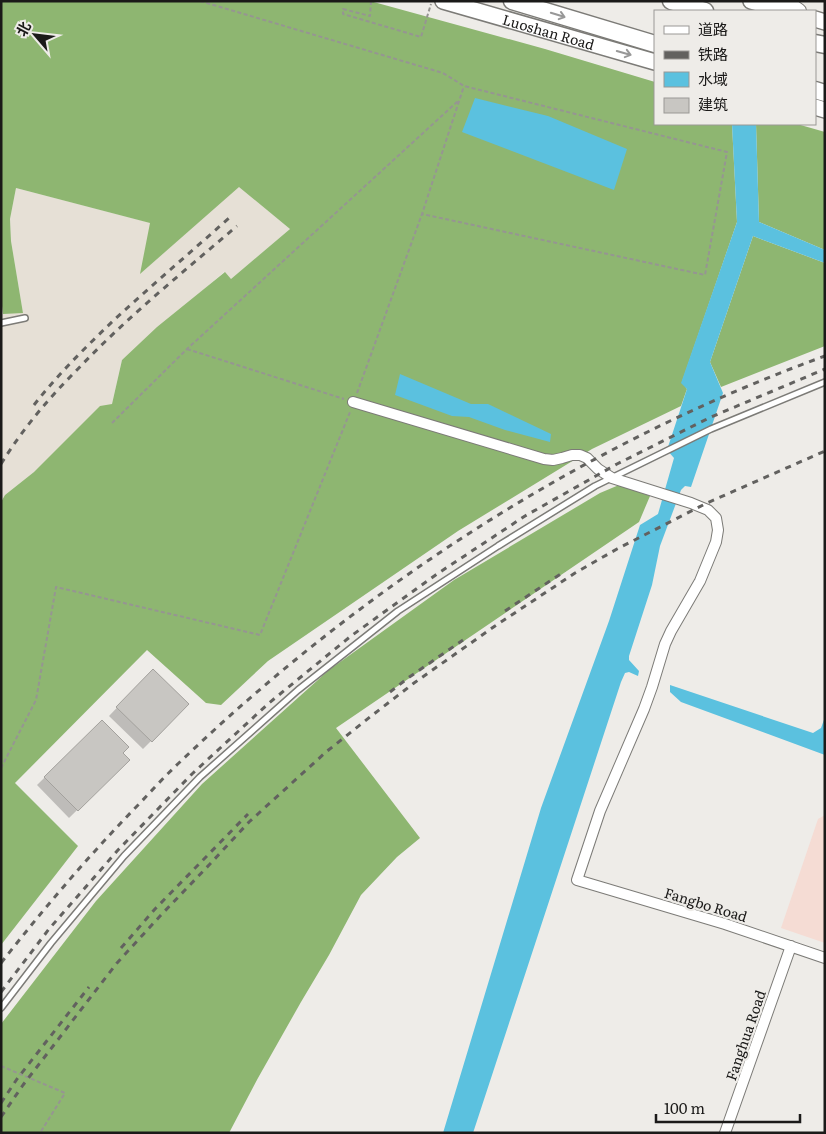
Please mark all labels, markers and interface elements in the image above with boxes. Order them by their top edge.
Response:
street label: Luoshan Road [500,9,597,54]
north arrow [10,10,60,60]
legend [654,10,816,125]
one-way arrow [550,11,566,21]
text: 道路 [698,17,728,40]
text: 北 [11,18,35,39]
text: 铁路 [698,42,728,65]
one-way arrow [616,48,632,58]
text: 水域 [698,67,728,90]
text: 建筑 [698,92,728,115]
street label: Fangbo Road [662,882,750,926]
street label: Fanghua Road [720,987,770,1083]
scale bar [656,1092,800,1124]
text: 100 m [664,1096,705,1119]

